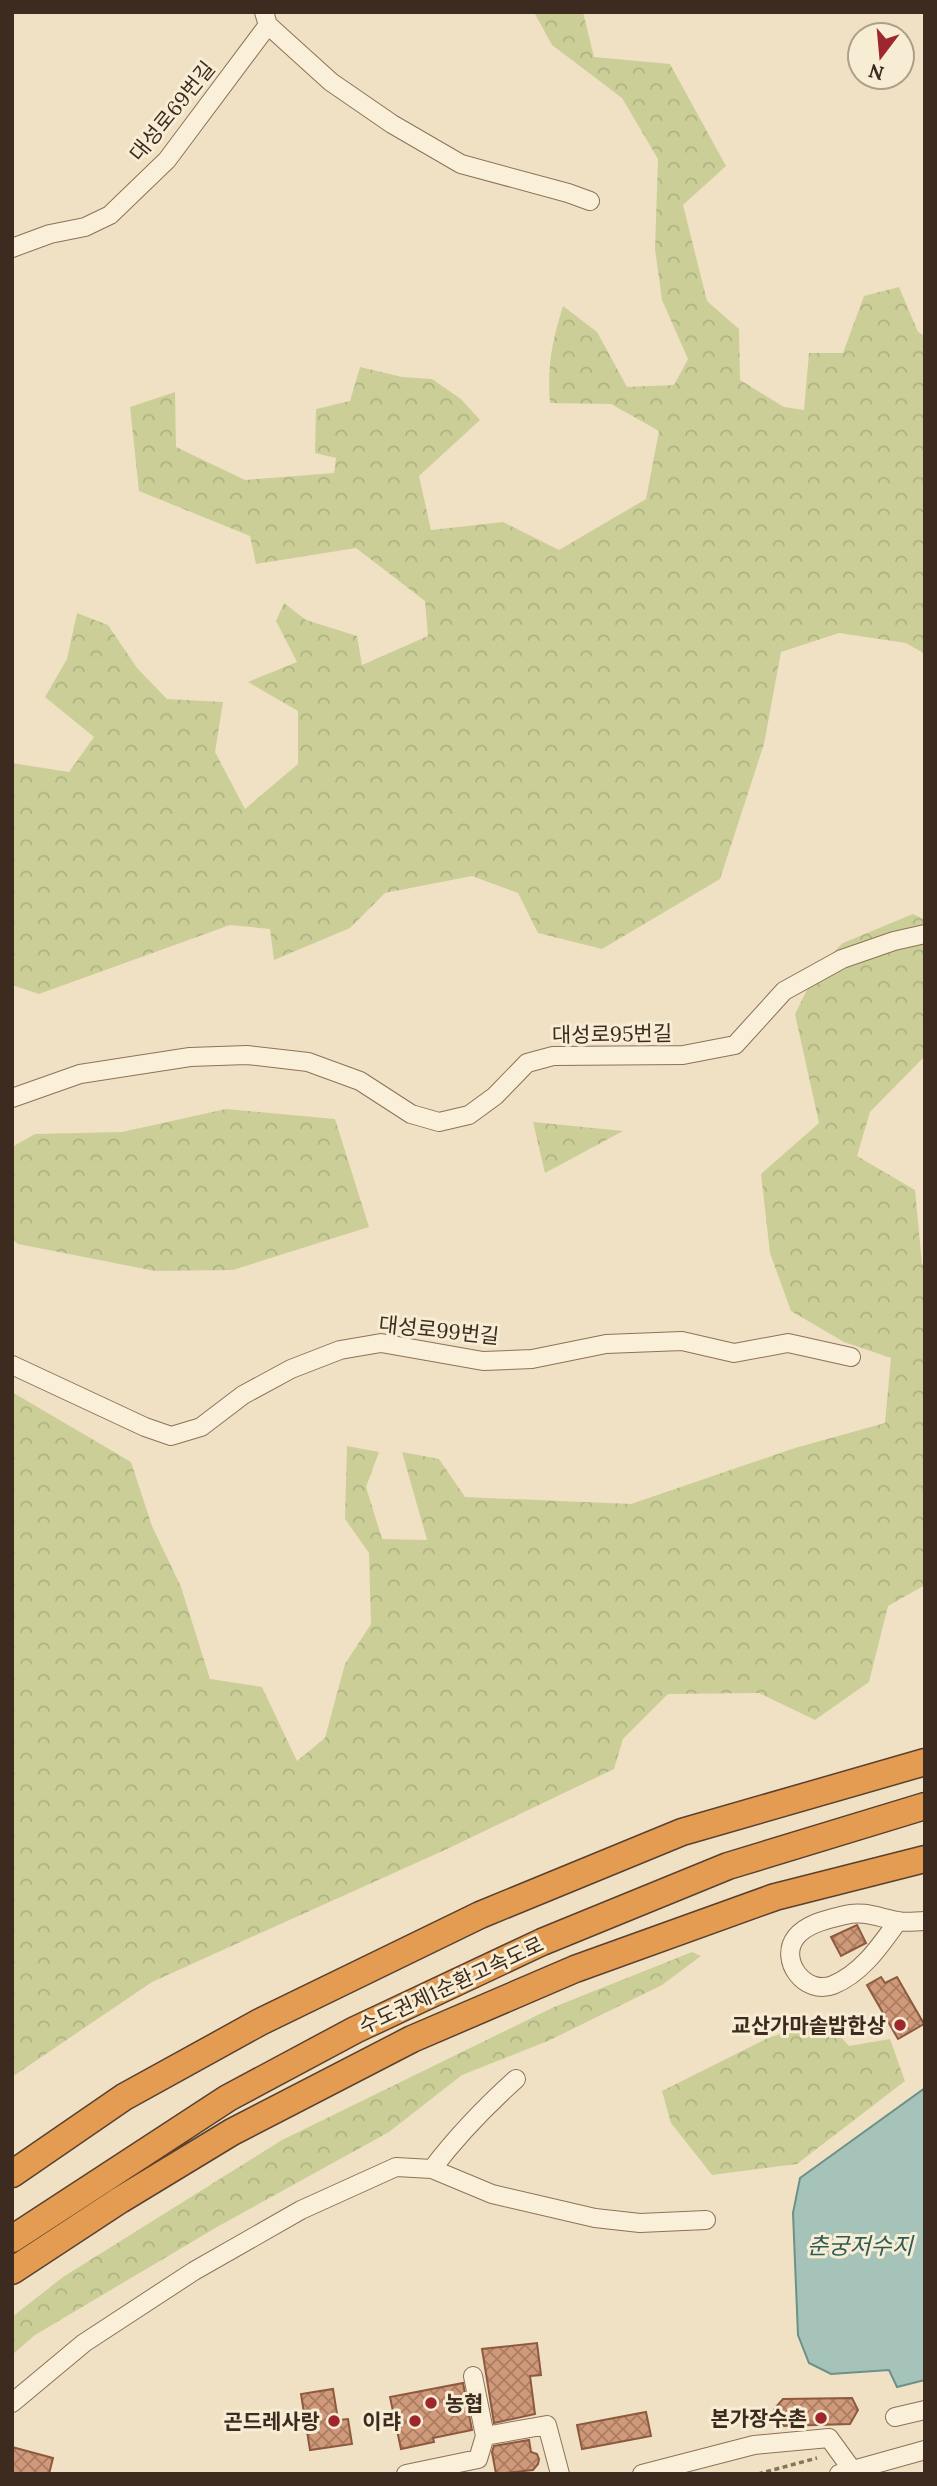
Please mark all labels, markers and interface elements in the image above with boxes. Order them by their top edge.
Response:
north arrow [846,21,916,91]
street label: 대성로69번길 [123,56,221,166]
text: N [866,59,887,86]
street label: 대성로95번길 [552,1019,672,1049]
street label: 대성로99번길 [377,1310,501,1350]
street label: 수도권제1순환고속도로 [354,1930,548,2040]
place label: 교산가마솥밥한상 [731,2012,886,2039]
marker: 교산가마솥밥한상 [892,2017,908,2033]
water label: 춘궁저수지 [807,2231,915,2260]
place label: 농협 [445,2390,484,2417]
marker: 농협 [423,2395,439,2411]
place label: 본가장수촌 [710,2405,807,2432]
place label: 곤드레사랑 [223,2408,320,2435]
place label: 이랴 [362,2408,401,2435]
marker: 본가장수촌 [813,2410,829,2426]
marker: 곤드레사랑 [326,2413,342,2429]
marker: 이랴 [407,2413,423,2429]

